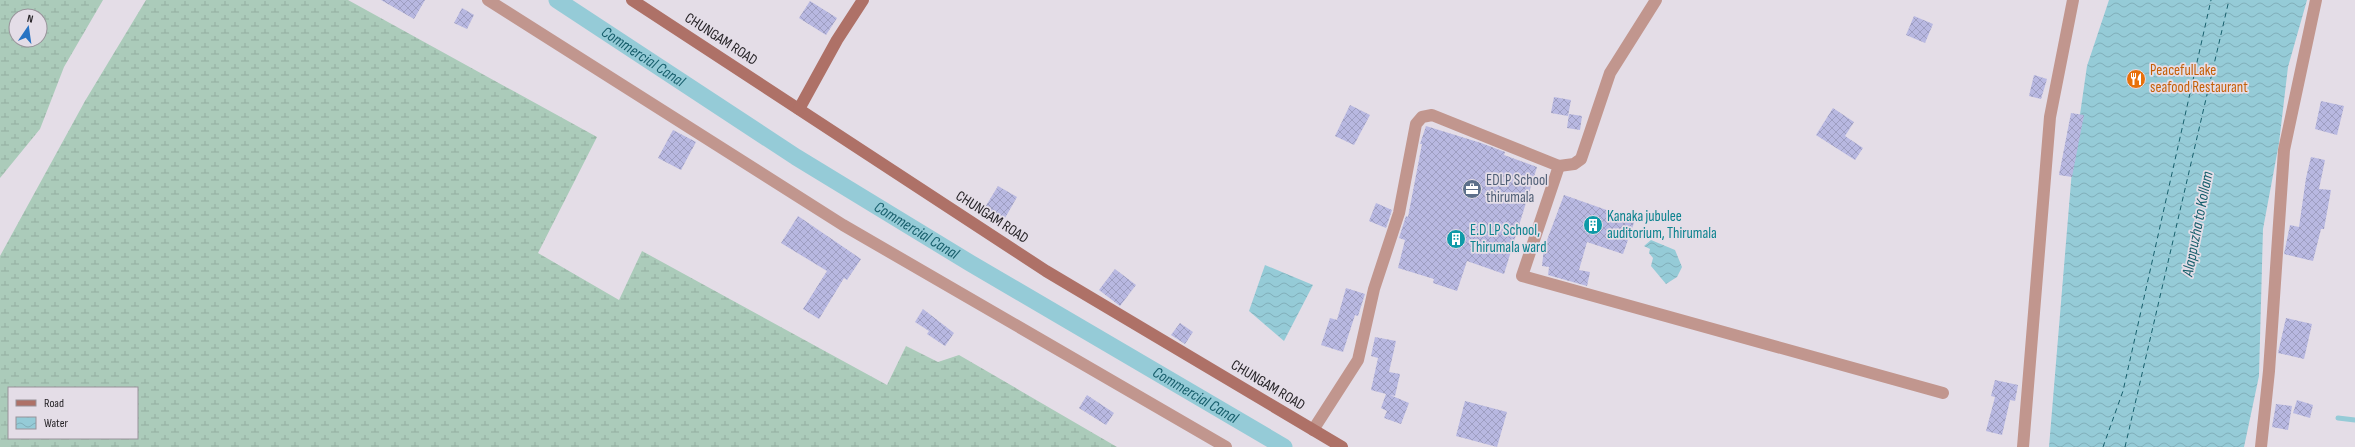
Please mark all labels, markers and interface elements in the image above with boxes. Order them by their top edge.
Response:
north arrow [8,8,48,48]
street label: CHUNGAM ROAD [681,8,761,70]
text: N [26,12,35,26]
water label: Commercial Canal [598,22,689,91]
place label: PeacefulLake seafood Restaurant [2150,61,2248,97]
restaurant icon: PeacefulLake seafood Restaurant [2125,68,2147,90]
water label: Alappuzha to Kollam [2178,170,2217,279]
place label: EDLP School thirumala [1486,171,1548,207]
office icon: EDLP School thirumala [1461,178,1483,200]
street label: CHUNGAM ROAD [952,186,1032,248]
water label: Commercial Canal [871,197,963,264]
place label: Kanaka jubulee auditorium, Thirumala [1607,207,1717,243]
building icon: Kanaka jubulee auditorium, Thirumala [1582,214,1604,236]
place label: E.D LP School, Thirumala ward [1470,221,1546,257]
building icon: E.D LP School, Thirumala ward [1445,228,1467,250]
street label: CHUNGAM ROAD [1227,355,1309,415]
water label: Commercial Canal [1149,363,1243,428]
legend [8,387,138,439]
text: Road [44,396,64,411]
text: Water [44,416,68,431]

